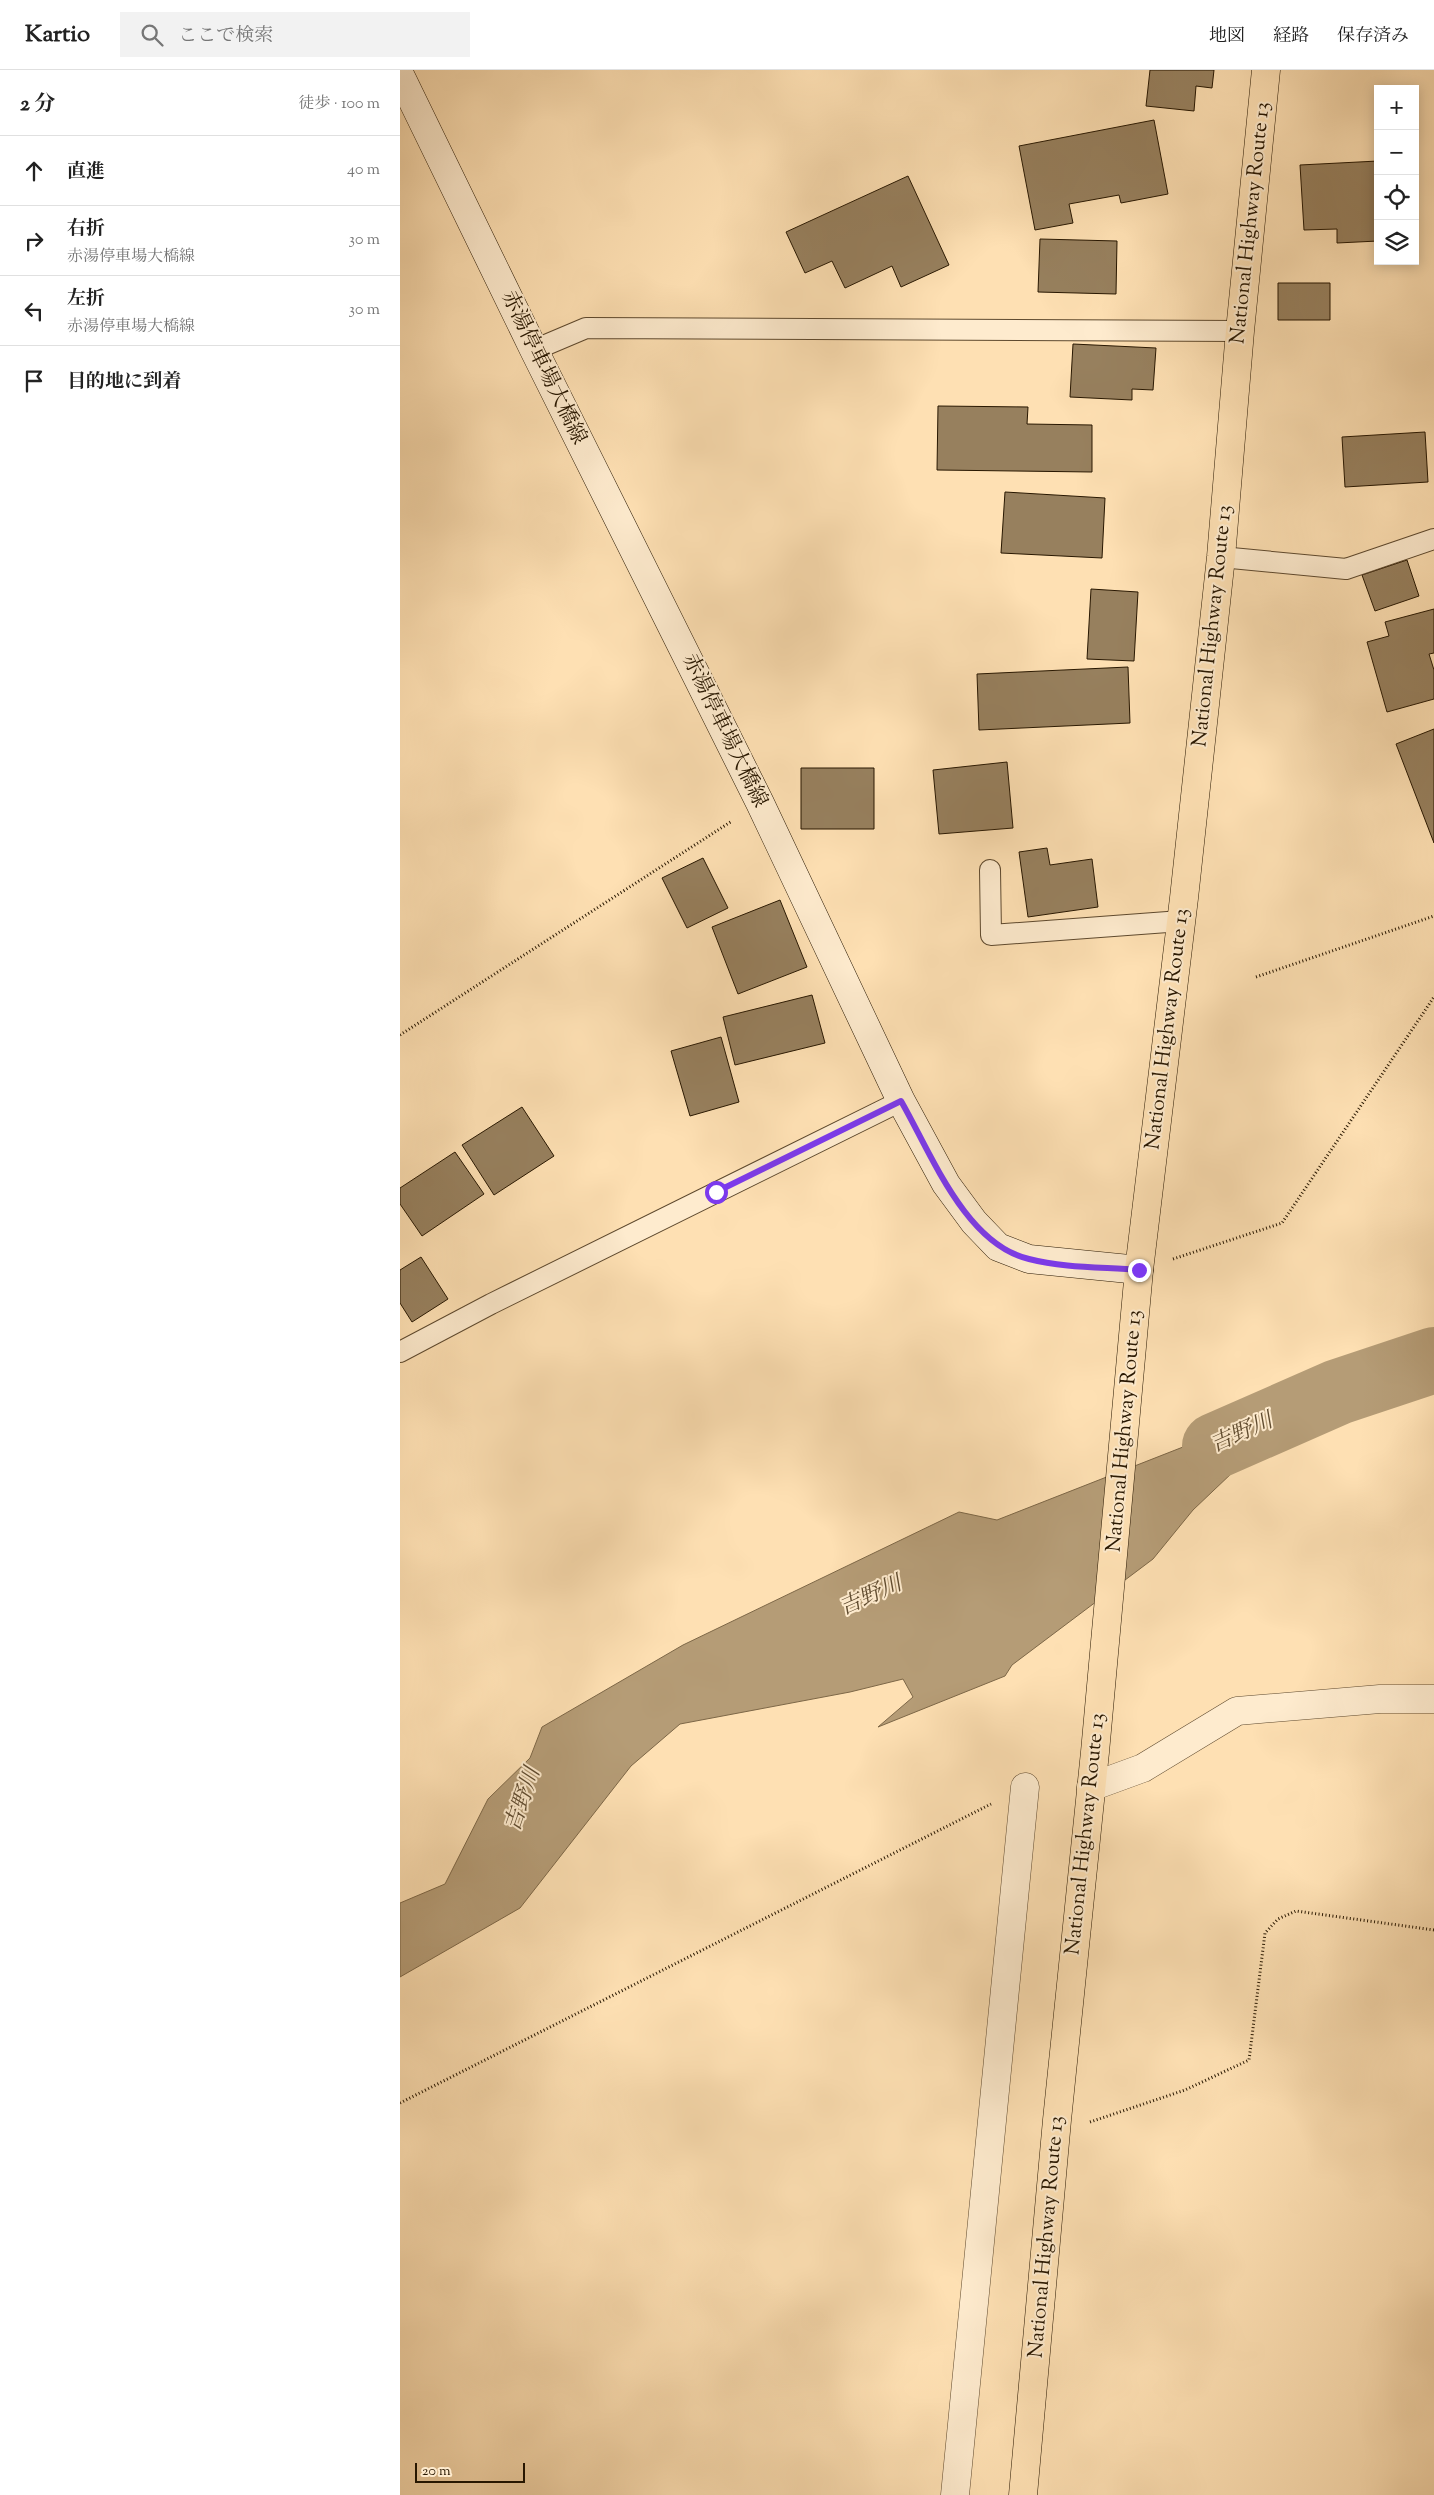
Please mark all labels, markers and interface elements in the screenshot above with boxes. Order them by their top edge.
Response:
search box [120,12,470,57]
text: Kartio [25,18,90,52]
icon: search [138,21,166,49]
text: ここで検索 [178,23,273,50]
text: 地図 [1209,24,1245,50]
text: 経路 [1273,24,1309,50]
text: 保存済み [1337,24,1409,50]
map controls [1374,85,1419,265]
button: + [1374,85,1419,130]
text: 2 分 [20,90,55,120]
text: 徒歩 · 100 m [298,93,380,116]
street label: National Highway Route 13 [1223,101,1279,345]
button: − [1374,130,1419,175]
icon: ahead [20,157,48,185]
text: 直進 [67,159,105,186]
text: 40 m [347,159,380,182]
button: locate [1374,175,1419,220]
text: 右折 [67,216,105,243]
button: layers [1374,220,1419,265]
icon: right [20,227,48,255]
text: 30 m [349,229,380,252]
text: 赤湯停車場大橋線 [67,246,195,269]
text: 左折 [67,286,105,313]
street label: 赤湯停車場大橋線 [493,286,593,450]
icon: left [20,297,48,325]
text: 30 m [349,299,380,322]
text: 赤湯停車場大橋線 [67,316,195,339]
icon: arrive [20,367,48,395]
text: 目的地に到着 [67,369,181,396]
street label: National Highway Route 13 [1185,504,1241,748]
street label: 赤湯停車場大橋線 [674,649,774,813]
street label: National Highway Route 13 [1138,907,1198,1151]
route start [705,1181,728,1204]
route end [1128,1259,1151,1282]
street label: National Highway Route 13 [1099,1309,1151,1553]
water label: 吉野川 [1205,1405,1280,1462]
water label: 吉野川 [834,1568,909,1625]
street label: National Highway Route 13 [1058,1712,1114,1956]
water label: 吉野川 [498,1762,551,1836]
street label: National Highway Route 13 [1021,2115,1073,2359]
scale bar [415,2460,525,2483]
text: 20 m [422,2462,451,2482]

